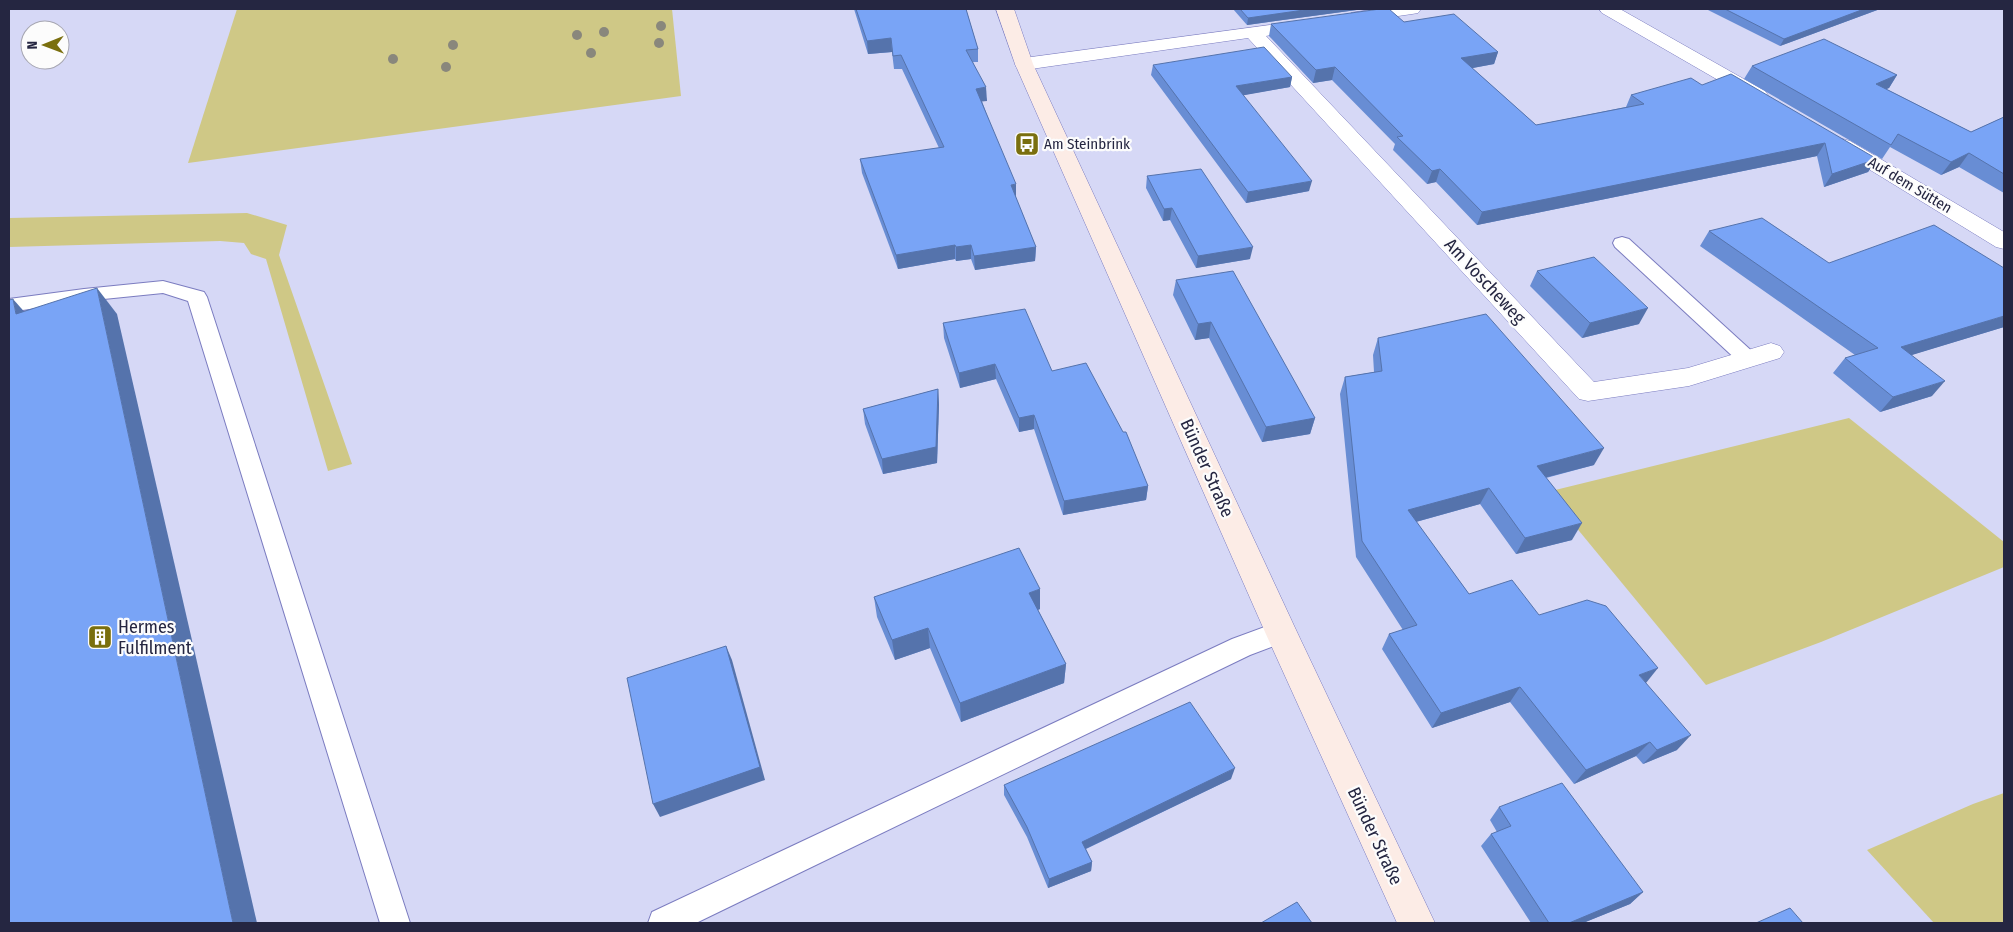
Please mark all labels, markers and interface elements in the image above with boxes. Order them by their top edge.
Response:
north arrow [20,20,70,70]
text: N [24,41,41,50]
bus stop icon: Am Steinbrink [1014,131,1040,157]
place label: Am Steinbrink [1044,135,1130,153]
street label: Auf dem Sütten [1865,153,1955,217]
street label: Am Voscheweg [1440,234,1530,329]
street label: Bünder Straße [1175,415,1239,521]
place label: Hermes Fulfilment [118,616,192,659]
building icon: Hermes Fulfilment [87,624,113,650]
street label: Bünder Straße [1343,783,1407,889]

